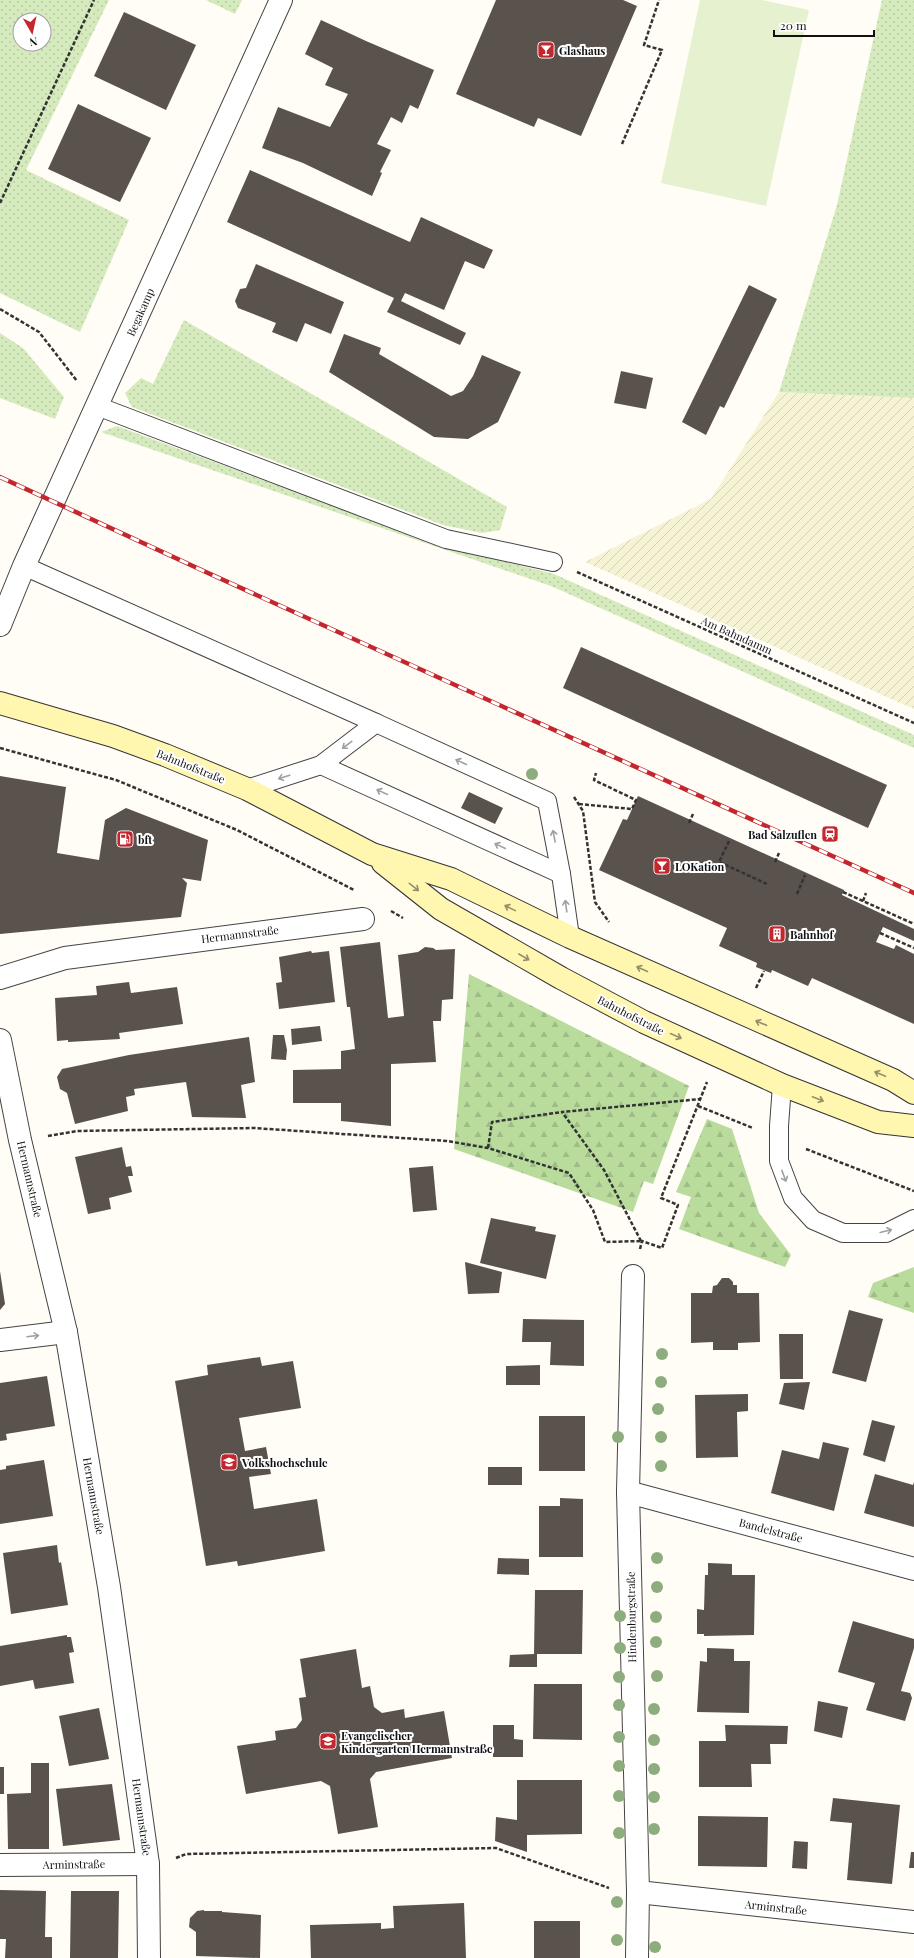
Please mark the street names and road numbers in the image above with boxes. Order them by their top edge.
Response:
street label: Begakamp [123,286,157,338]
street label: Am Bahndamm [698,612,775,657]
street label: Bahnhofstraße [154,745,228,787]
street label: Hermannstraße [200,922,280,946]
street label: Bahnhofstraße [595,992,667,1038]
street label: Hermannstraße [14,1139,46,1219]
street label: Hermannstraße [80,1456,108,1536]
street label: Bandelstraße [738,1514,805,1546]
street label: Hindenburgstraße [623,1571,639,1663]
street label: Hermannstraße [129,1777,155,1857]
street label: Arminstraße [42,1856,106,1872]
street label: Arminstraße [743,1896,808,1918]

